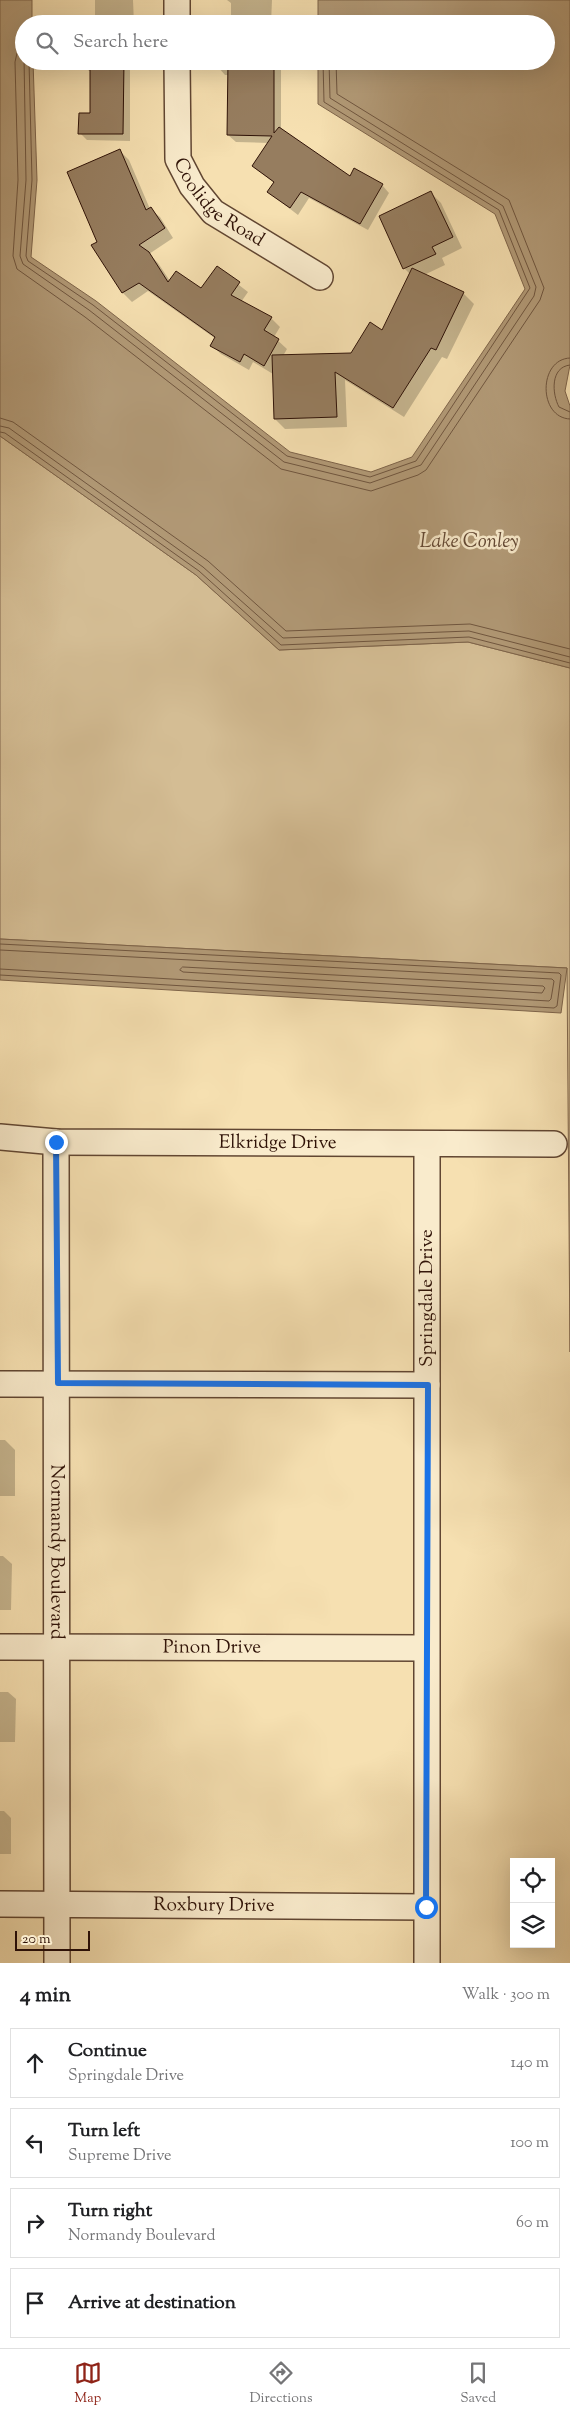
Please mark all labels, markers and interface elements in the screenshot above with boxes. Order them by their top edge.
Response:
search box [15,15,555,70]
icon: search [33,29,61,57]
text: Search here [73,29,168,56]
street label: Coolidge Road [166,153,270,254]
water label: Lake Conley [420,528,518,557]
street label: Elkridge Drive [219,1129,337,1157]
route end [45,1131,68,1154]
street label: Springdale Drive [414,1229,441,1367]
street label: Normandy Boulevard [43,1464,70,1640]
street label: Pinon Drive [163,1634,261,1661]
map controls [510,1858,555,1948]
button: locate [510,1858,555,1903]
street label: Roxbury Drive [153,1892,275,1919]
route start [415,1896,438,1919]
button: layers [510,1903,555,1948]
scale bar [15,1928,90,1951]
text: 20 m [22,1930,51,1950]
text: 4 min [20,1981,71,2011]
text: Walk · 300 m [462,1984,550,2007]
text: Continue [68,2038,147,2065]
icon: ahead [21,2049,49,2077]
text: 140 m [511,2052,549,2075]
text: Springdale Drive [68,2065,184,2088]
text: Turn left [68,2118,140,2145]
icon: left [21,2129,49,2157]
text: 100 m [510,2132,549,2155]
text: Supreme Drive [68,2145,172,2168]
text: Turn right [68,2198,152,2225]
icon: right [21,2209,49,2237]
text: 60 m [516,2212,549,2235]
text: Normandy Boulevard [68,2225,216,2248]
icon: arrive [21,2289,49,2317]
text: Arrive at destination [68,2290,236,2317]
tab: Map [74,2359,102,2409]
tab: Directions [249,2359,313,2409]
tab: Saved [460,2359,496,2409]

